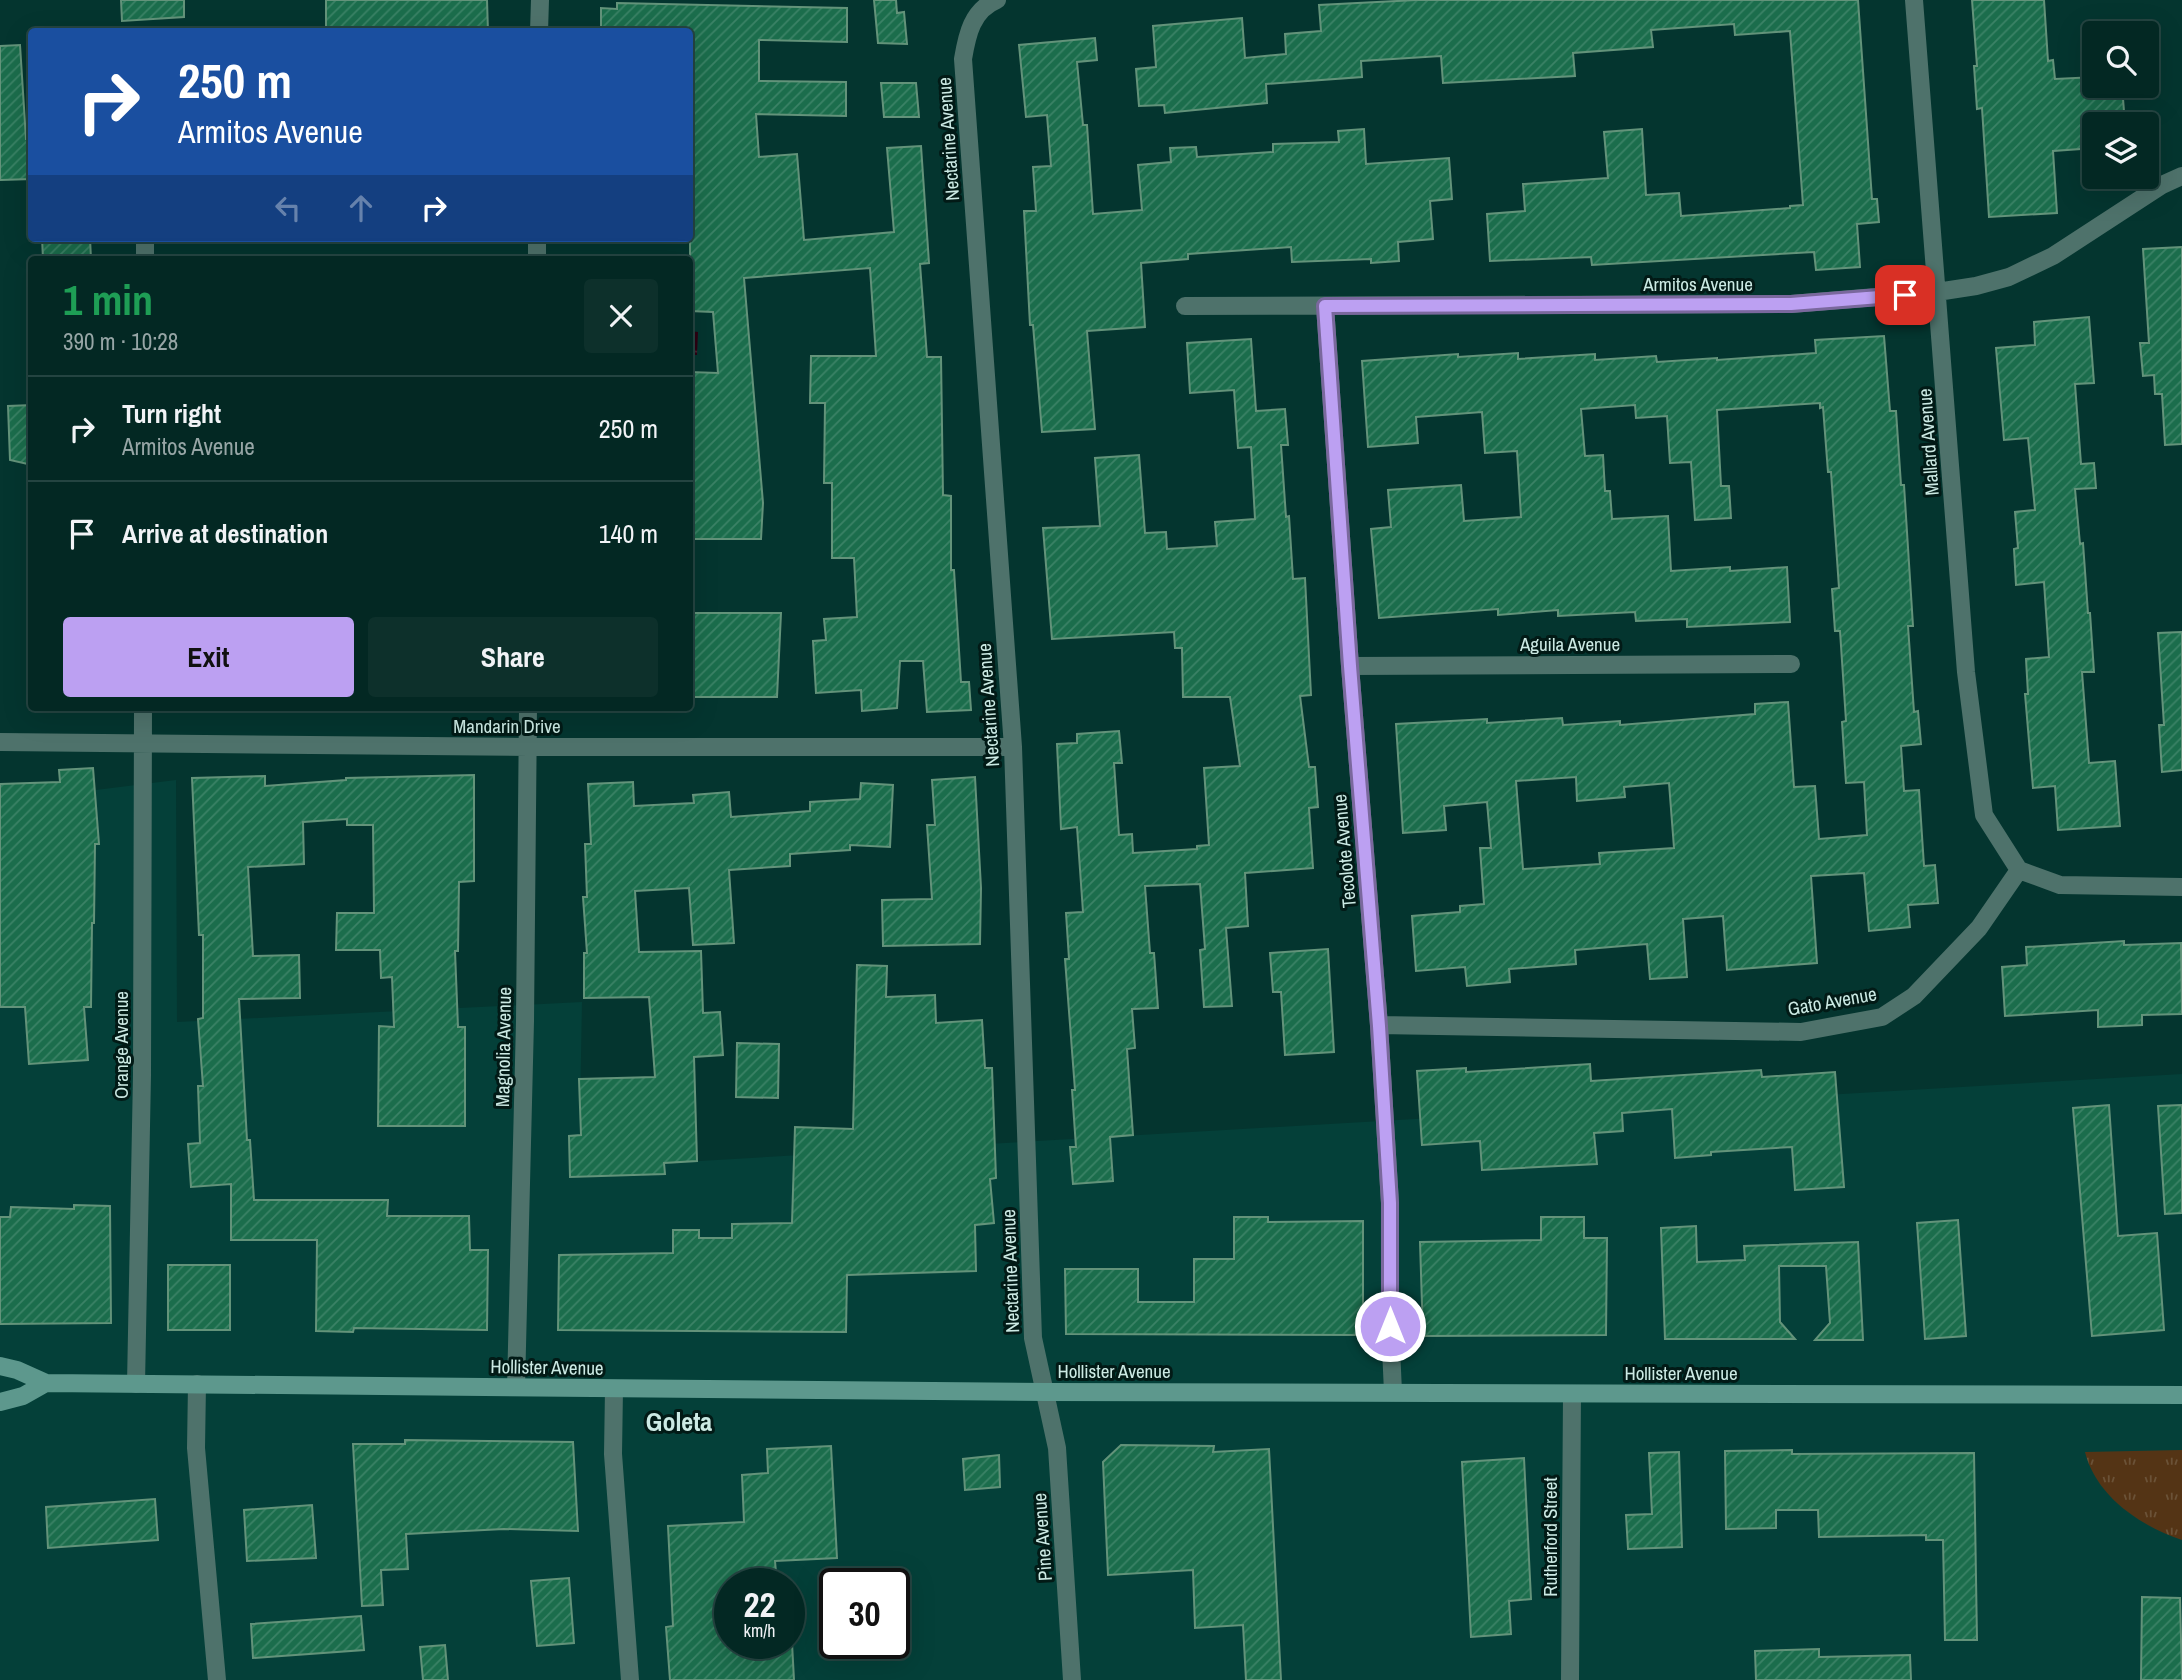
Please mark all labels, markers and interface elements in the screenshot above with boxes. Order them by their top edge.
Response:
map controls [2082,21,2159,189]
button: search [2082,21,2159,98]
text: 250 m [178,47,292,113]
icon: right [63,56,154,147]
street label: Nectarine Avenue [931,76,965,202]
text: Armitos Avenue [178,110,363,153]
button: layers [2082,112,2159,189]
icon: left [269,189,307,227]
icon: ahead [342,189,380,227]
icon: right [415,189,453,227]
pin [1875,265,1935,325]
street label: Armitos Avenue [1642,271,1753,297]
text: 1 min [63,272,153,328]
icon: arrive [1886,276,1924,314]
button: close [584,279,658,353]
text: 390 m · 10:28 [63,326,178,357]
street label: Mallard Avenue [1911,388,1945,496]
text: Turn right [122,396,221,431]
icon: right [63,410,101,448]
text: 250 m [599,411,658,446]
text: Armitos Avenue [122,431,255,462]
icon: arrive [63,515,101,553]
text: Arrive at destination [122,516,328,551]
text: 140 m [599,516,658,551]
button: Exit [63,617,354,697]
button: Share [368,617,658,697]
street label: Aguila Avenue [1519,631,1620,657]
street label: Nectarine Avenue [971,642,1005,768]
street label: Mandarin Drive [453,713,561,739]
street label: Tecolote Avenue [1326,793,1362,909]
street label: Gato Avenue [1786,980,1878,1022]
street label: Magnolia Avenue [489,987,517,1107]
street label: Orange Avenue [108,991,134,1099]
street label: Nectarine Avenue [995,1209,1025,1333]
position arrow [1353,1289,1427,1363]
street label: Hollister Avenue [490,1353,604,1381]
street label: Hollister Avenue [1057,1358,1171,1384]
street label: Hollister Avenue [1624,1360,1738,1386]
district label: Goleta [646,1404,712,1439]
street label: Rutherford Street [1537,1477,1563,1597]
street label: Pine Avenue [1026,1492,1058,1582]
speed limit sign: 30 [819,1568,910,1659]
text: 22 [744,1581,775,1628]
text: km/h [744,1618,776,1643]

